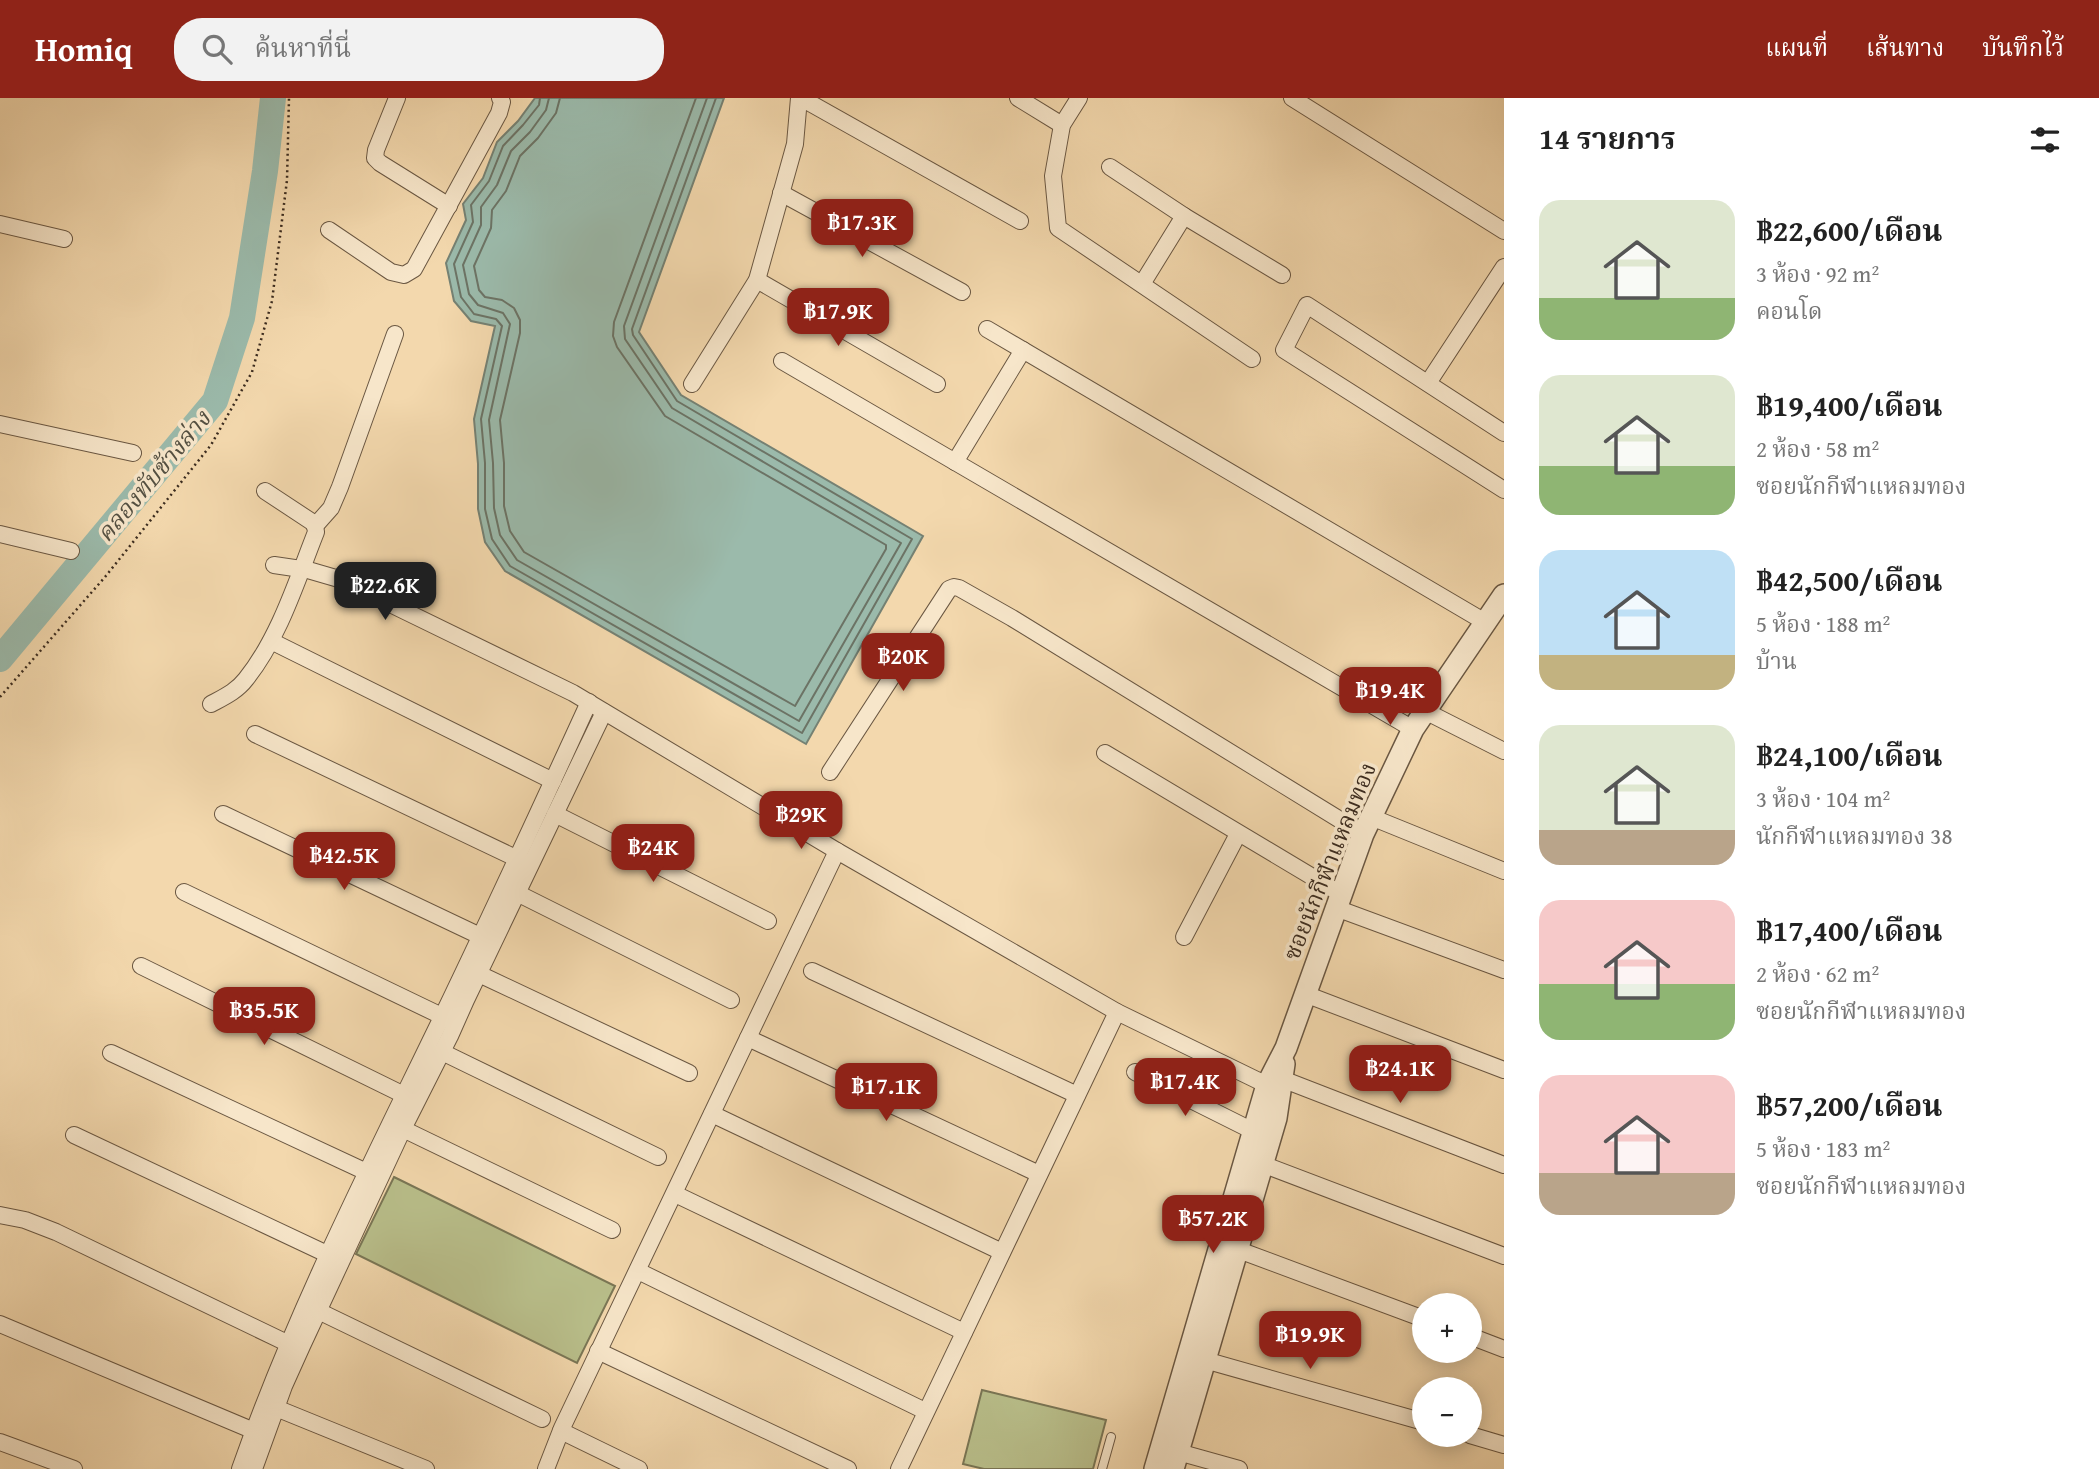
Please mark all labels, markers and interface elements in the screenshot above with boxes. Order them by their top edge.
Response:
search box [174,18,664,81]
text: Homiq [35,25,132,73]
text: ค้นหาที่นี่ [254,28,351,67]
icon: search [198,30,236,68]
text: แผนที่ [1765,30,1828,65]
text: เส้นทาง [1866,30,1944,65]
text: บันทึกไว้ [1982,30,2064,65]
text: 14 รายการ [1539,116,1676,160]
icon: filters [2026,121,2064,159]
pin: ฿17.3K [805,200,919,259]
text: ฿17.3K [827,205,897,238]
text: ฿22,600/เดือน [1756,208,1943,252]
icon: home [1595,228,1679,312]
text: 3 ห้อง · 92 m² [1756,257,1879,290]
pin: ฿17.9K [781,288,895,348]
text: ฿17.9K [803,294,873,327]
text: คอนโด [1756,294,1823,327]
text: ฿19,400/เดือน [1756,383,1943,427]
water label: คลองทับช้างล่าง [87,402,219,549]
icon: home [1595,403,1679,487]
text: 2 ห้อง · 58 m² [1756,432,1879,465]
text: ซอยนักกีฬาแหลมทอง [1756,469,1966,502]
text: ฿42,500/เดือน [1756,558,1943,602]
pin: ฿22.6K [328,562,442,622]
text: ฿22.6K [350,568,420,601]
icon: home [1595,578,1679,662]
text: 5 ห้อง · 188 m² [1756,607,1890,640]
pin: ฿20K [862,634,944,693]
text: ฿20K [877,639,929,672]
text: บ้าน [1756,644,1797,677]
pin: ฿19.4K [1333,668,1447,727]
text: ฿19.4K [1355,673,1425,706]
text: ฿24,100/เดือน [1756,733,1943,777]
icon: home [1595,753,1679,837]
street label: ซอยนักกีฬาแหลมทอง [1274,757,1384,965]
text: 3 ห้อง · 104 m² [1756,782,1890,815]
pin: ฿29K [760,792,842,851]
text: ฿29K [775,797,827,830]
text: นักกีฬาแหลมทอง 38 [1756,819,1953,852]
pin: ฿24K [612,824,694,884]
text: ฿24K [627,830,679,863]
pin: ฿42.5K [287,832,401,892]
text: ฿42.5K [309,838,379,871]
text: ฿17,400/เดือน [1756,908,1943,952]
icon: home [1595,928,1679,1012]
text: 2 ห้อง · 62 m² [1756,957,1879,990]
pin: ฿35.5K [207,988,321,1047]
text: ฿35.5K [229,993,299,1026]
text: ซอยนักกีฬาแหลมทอง [1756,994,1966,1027]
pin: ฿24.1K [1343,1046,1457,1105]
text: ฿24.1K [1365,1051,1435,1084]
pin: ฿17.4K [1128,1058,1242,1118]
pin: ฿17.1K [829,1063,943,1123]
text: ฿17.4K [1150,1064,1220,1097]
text: ฿17.1K [851,1069,921,1102]
text: ฿57,200/เดือน [1756,1083,1943,1127]
icon: home [1595,1103,1679,1187]
text: 5 ห้อง · 183 m² [1756,1132,1890,1165]
text: ซอยนักกีฬาแหลมทอง [1756,1169,1966,1202]
pin: ฿57.2K [1156,1196,1270,1255]
text: ฿57.2K [1178,1201,1248,1234]
map controls [1412,1293,1482,1447]
button: + [1412,1293,1482,1363]
pin: ฿19.9K [1253,1312,1367,1371]
text: ฿19.9K [1275,1317,1345,1350]
button: − [1412,1377,1482,1447]

